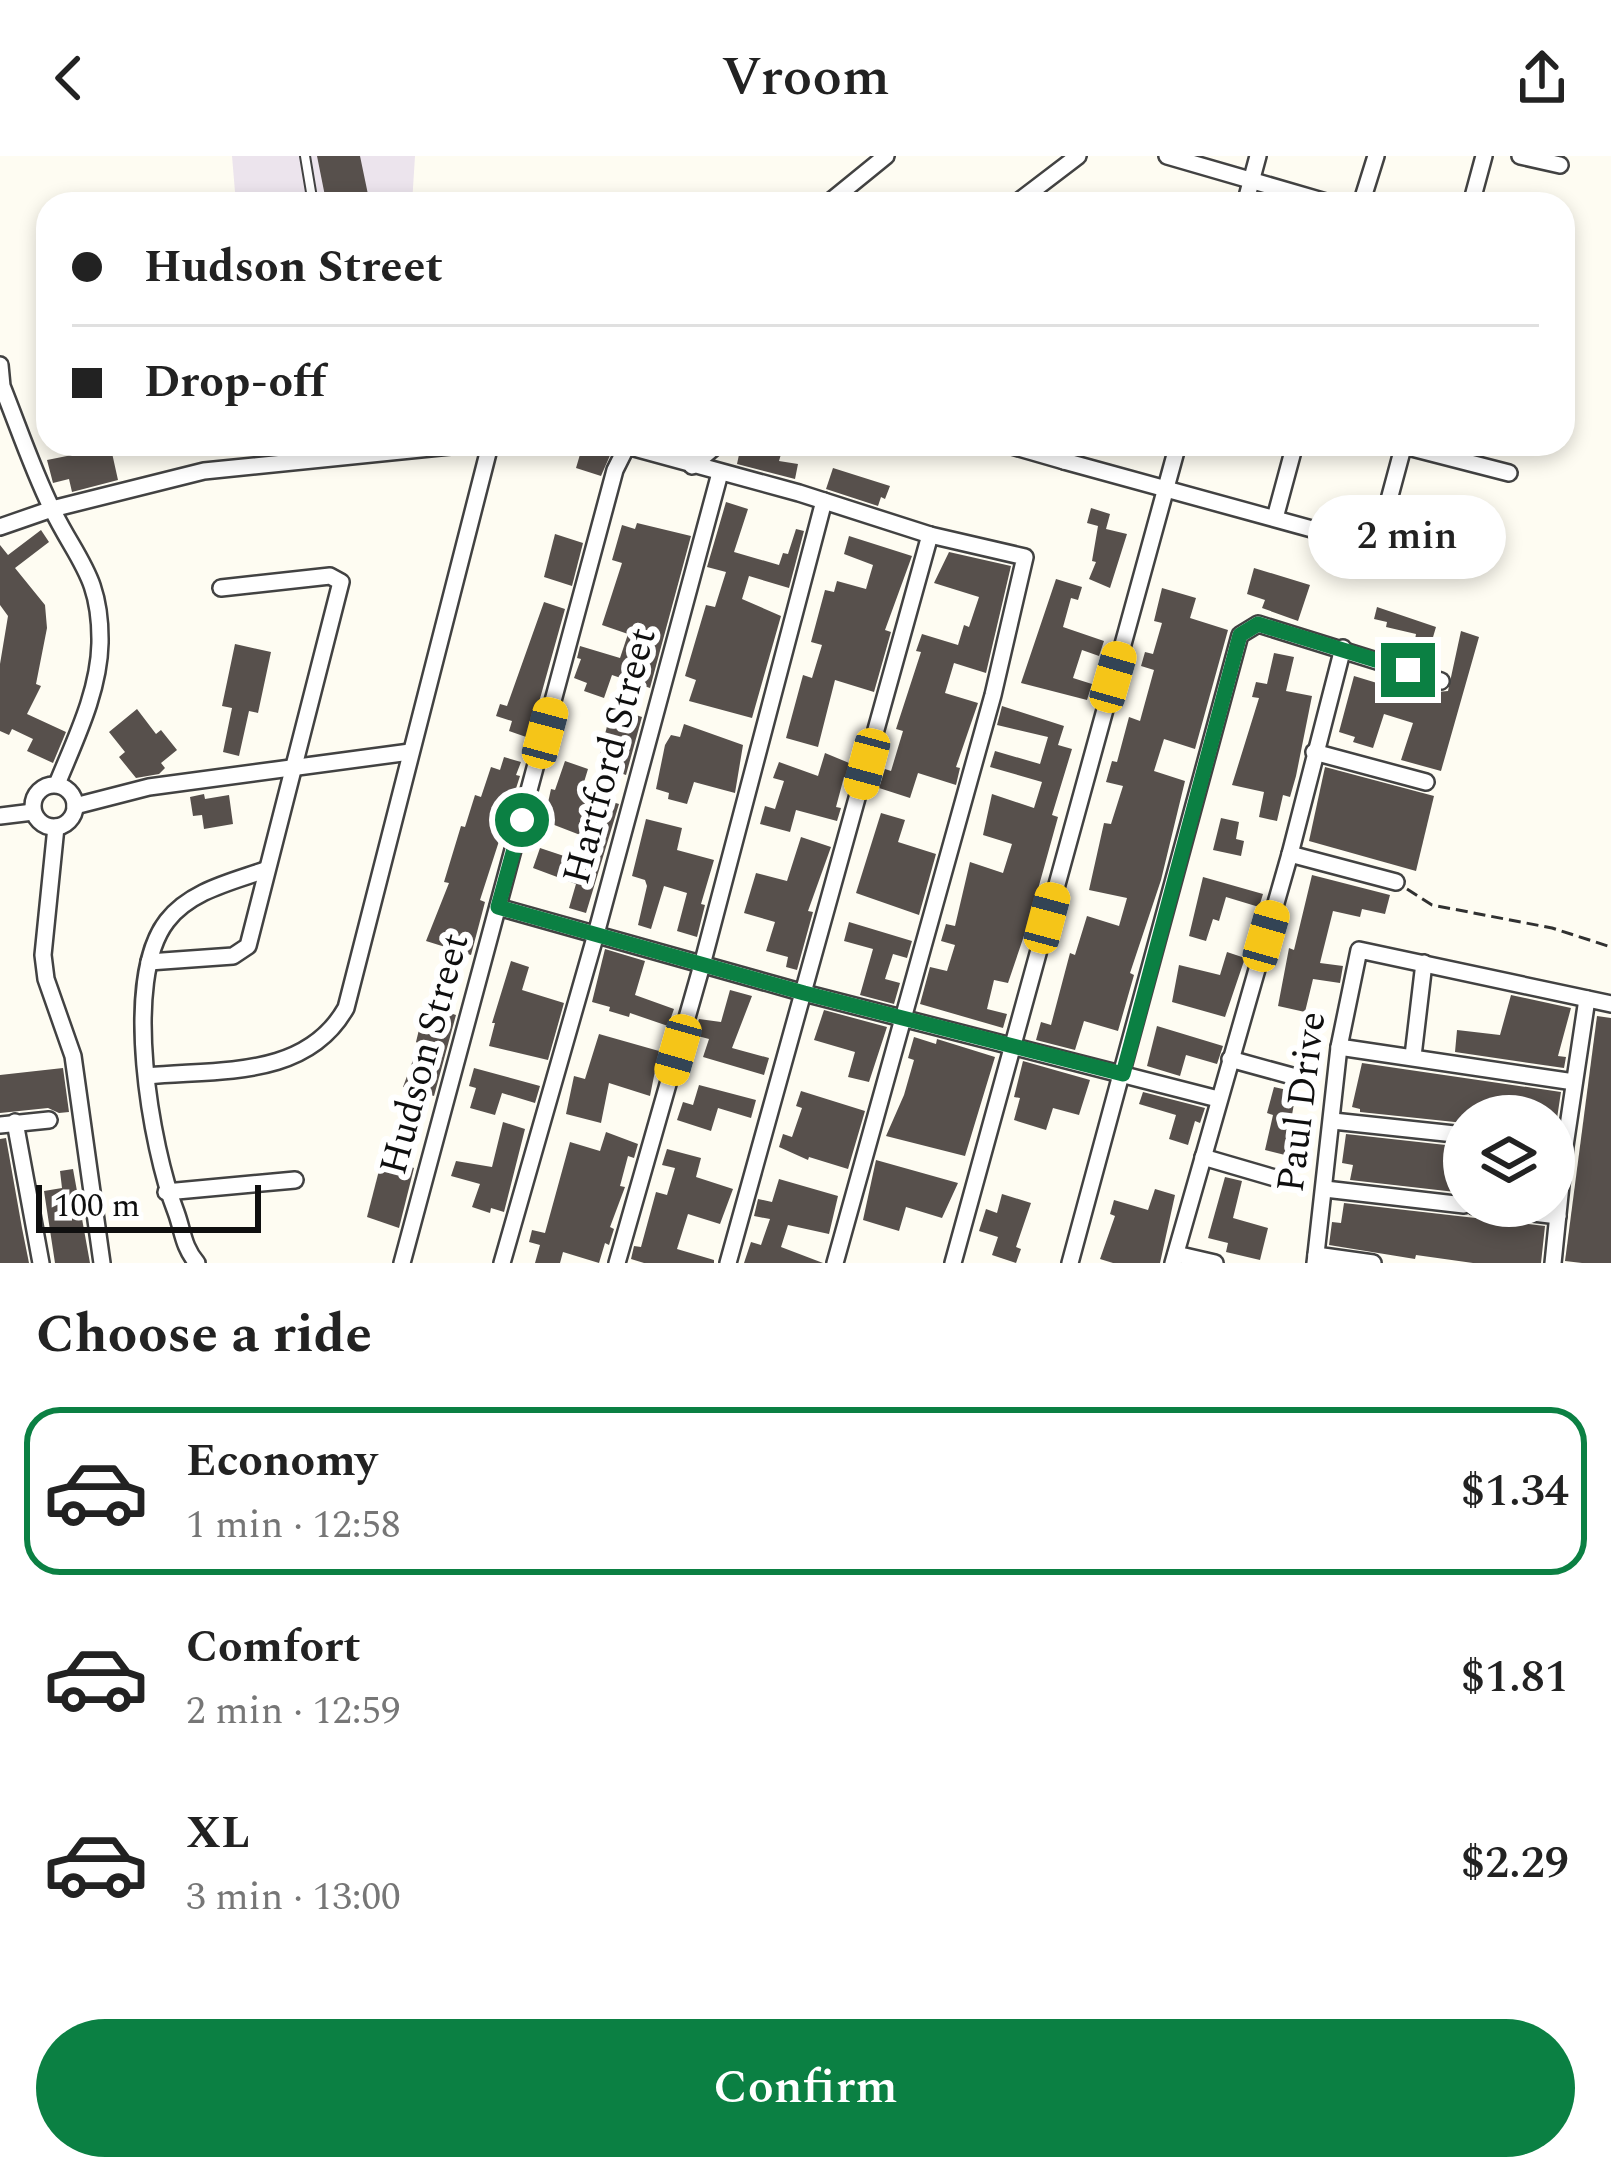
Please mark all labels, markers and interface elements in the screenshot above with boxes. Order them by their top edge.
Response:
text: Vroom [721,37,890,119]
icon: back [36,45,102,111]
icon: share [1509,45,1575,111]
text: Hudson Street [144,233,443,302]
text: Drop-off [144,348,326,417]
callout: 2 min [1309,496,1507,580]
text: 2 min [1356,507,1458,566]
street label: Hartford Street [547,621,673,891]
car [1086,637,1140,717]
route end [1381,643,1435,697]
car [518,694,572,772]
car [840,725,894,803]
route start [495,793,549,847]
car [1020,879,1074,957]
car [1239,896,1293,976]
street label: Hudson Street [364,927,486,1181]
street label: Paul Drive [1262,1008,1342,1196]
car [651,1010,705,1090]
map controls [1443,1095,1575,1227]
button: layers [1443,1095,1575,1227]
scale bar [36,1179,261,1232]
text: 100 m [54,1181,140,1231]
text: Choose a ride [36,1294,372,1376]
text: Economy [186,1427,377,1496]
icon: car [42,1437,150,1545]
text: $1.34 [1461,1457,1569,1526]
text: 1 min · 12:58 [186,1496,401,1555]
text: Comfort [186,1613,361,1682]
icon: car [42,1623,150,1731]
text: $1.81 [1461,1643,1569,1712]
text: 2 min · 12:59 [186,1682,401,1741]
text: XL [186,1799,250,1868]
icon: car [42,1809,150,1917]
text: $2.29 [1461,1829,1569,1898]
text: 3 min · 13:00 [186,1868,401,1927]
button: Confirm [36,2019,1575,2157]

